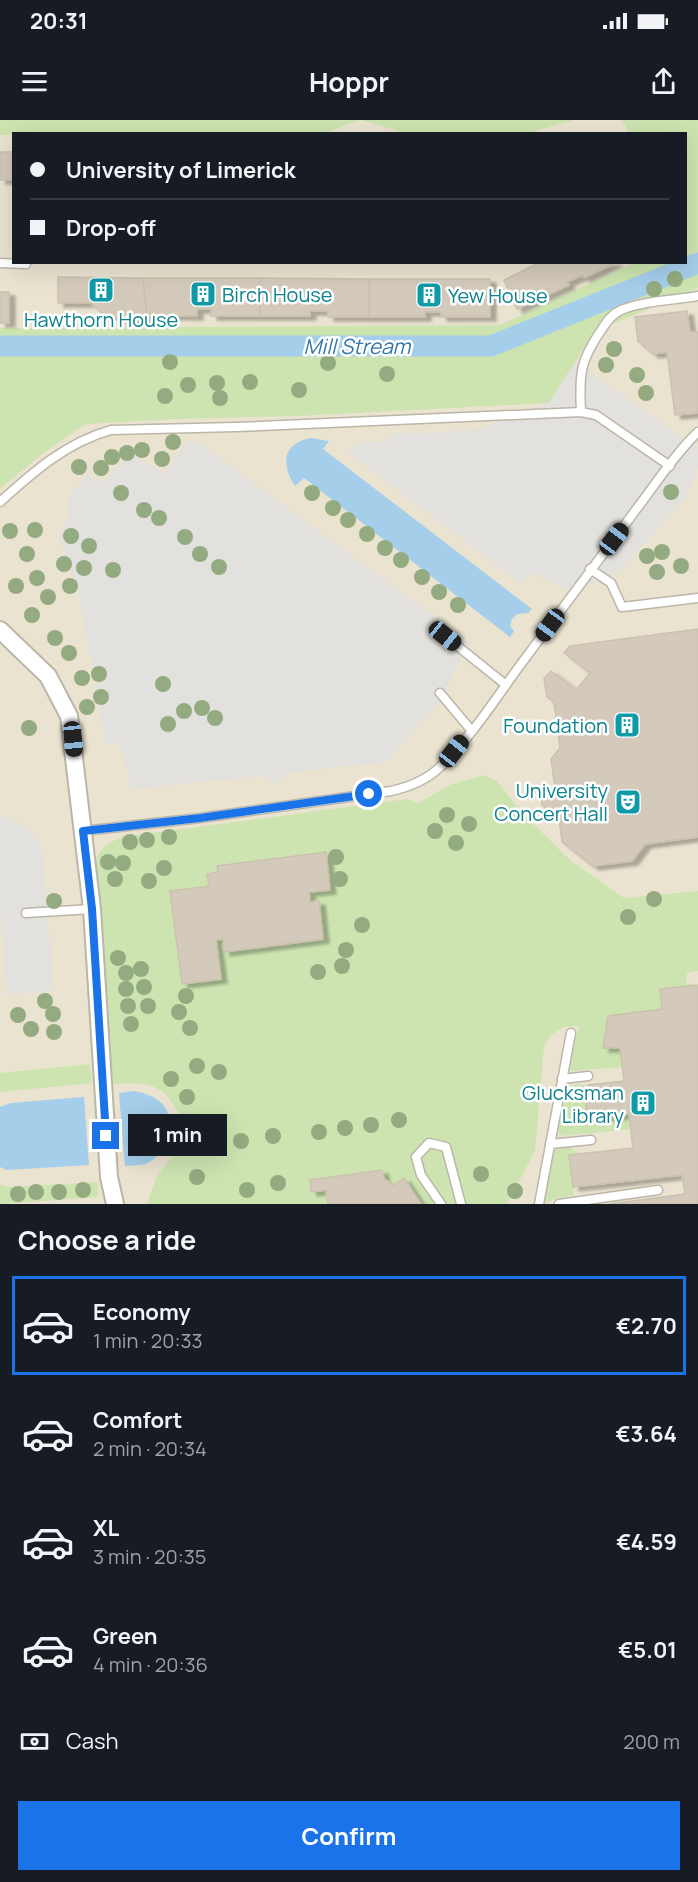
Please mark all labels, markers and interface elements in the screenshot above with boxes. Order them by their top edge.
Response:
text: 20:31 [30,6,88,36]
text: Hoppr [309,63,389,100]
icon: menu [18,65,51,98]
icon: share [647,65,680,98]
text: University of Limerick [66,155,296,185]
text: Drop-off [66,213,156,243]
building icon: Hawthorn House [86,275,116,305]
building icon: Birch House [188,279,218,309]
building icon: Yew House [414,280,444,310]
place label: Birch House [222,281,332,308]
place label: Yew House [448,282,548,309]
place label: Hawthorn House [24,306,178,333]
water label: Mill Stream [304,332,412,360]
car [596,519,632,559]
car [532,605,568,645]
car [425,618,465,654]
building icon: Foundation [612,710,642,740]
place label: Foundation [503,712,608,739]
car [62,720,84,758]
car [436,731,472,771]
place label: University Concert Hall [494,777,608,827]
route start [355,780,382,807]
theatre icon: University Concert Hall [613,787,643,817]
place label: Glucksman Library [522,1079,624,1129]
building icon: Glucksman Library [628,1088,658,1118]
callout: 1 min [127,1115,226,1157]
text: 1 min [153,1121,202,1148]
route end [92,1122,119,1149]
text: Choose a ride [18,1221,196,1258]
text: Economy [93,1297,191,1327]
icon: car [21,1299,75,1353]
text: €2.70 [616,1311,677,1341]
text: 1 min · 20:33 [93,1327,203,1354]
text: Comfort [93,1405,182,1435]
icon: car [21,1407,75,1461]
text: €3.64 [615,1419,677,1449]
text: 2 min · 20:34 [93,1435,207,1462]
text: XL [93,1513,119,1543]
icon: car [21,1515,75,1569]
text: €4.59 [616,1527,677,1557]
text: 3 min · 20:35 [93,1543,206,1570]
text: Green [93,1621,158,1651]
icon: car [21,1623,75,1677]
text: €5.01 [618,1635,677,1665]
text: 4 min · 20:36 [93,1651,208,1678]
icon: cash [18,1725,51,1758]
text: Cash [66,1726,119,1756]
text: 200 m [623,1728,680,1755]
button: Confirm [18,1801,680,1870]

